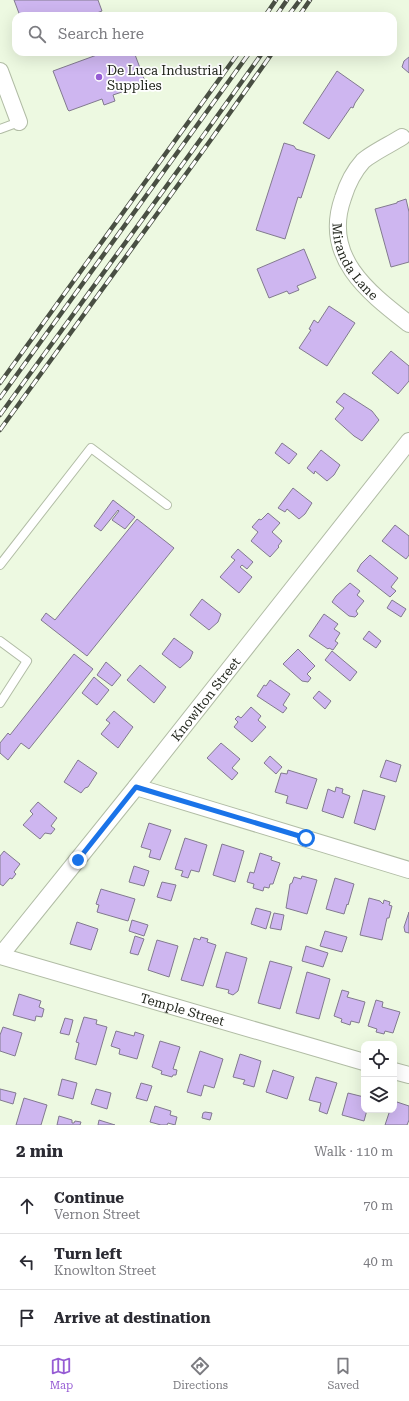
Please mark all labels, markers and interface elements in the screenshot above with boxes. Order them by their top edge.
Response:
search box [12,12,397,56]
icon: search [26,23,48,45]
text: Search here [58,25,144,43]
place label: De Luca Industrial Supplies [107,63,223,93]
marker: De Luca Industrial Supplies [94,72,104,82]
street label: Miranda Lane [330,223,381,303]
street label: Knowlton Street [168,654,243,744]
route start [297,829,315,847]
route end [69,851,87,869]
street label: Temple Street [138,990,226,1029]
map controls [361,1041,397,1113]
button: locate [361,1041,397,1077]
button: layers [361,1077,397,1113]
text: 2 min [16,1141,63,1161]
text: Walk · 110 m [314,1144,393,1159]
text: Continue [54,1189,124,1207]
icon: ahead [16,1195,38,1217]
text: 70 m [363,1198,393,1213]
text: Vernon Street [54,1207,140,1222]
text: Turn left [54,1245,122,1263]
icon: left [16,1251,38,1273]
text: 40 m [363,1254,393,1269]
text: Knowlton Street [54,1263,156,1278]
icon: arrive [16,1307,38,1329]
text: Arrive at destination [54,1309,210,1327]
tab: Map [50,1355,73,1392]
tab: Directions [173,1355,228,1392]
tab: Saved [327,1355,359,1392]

